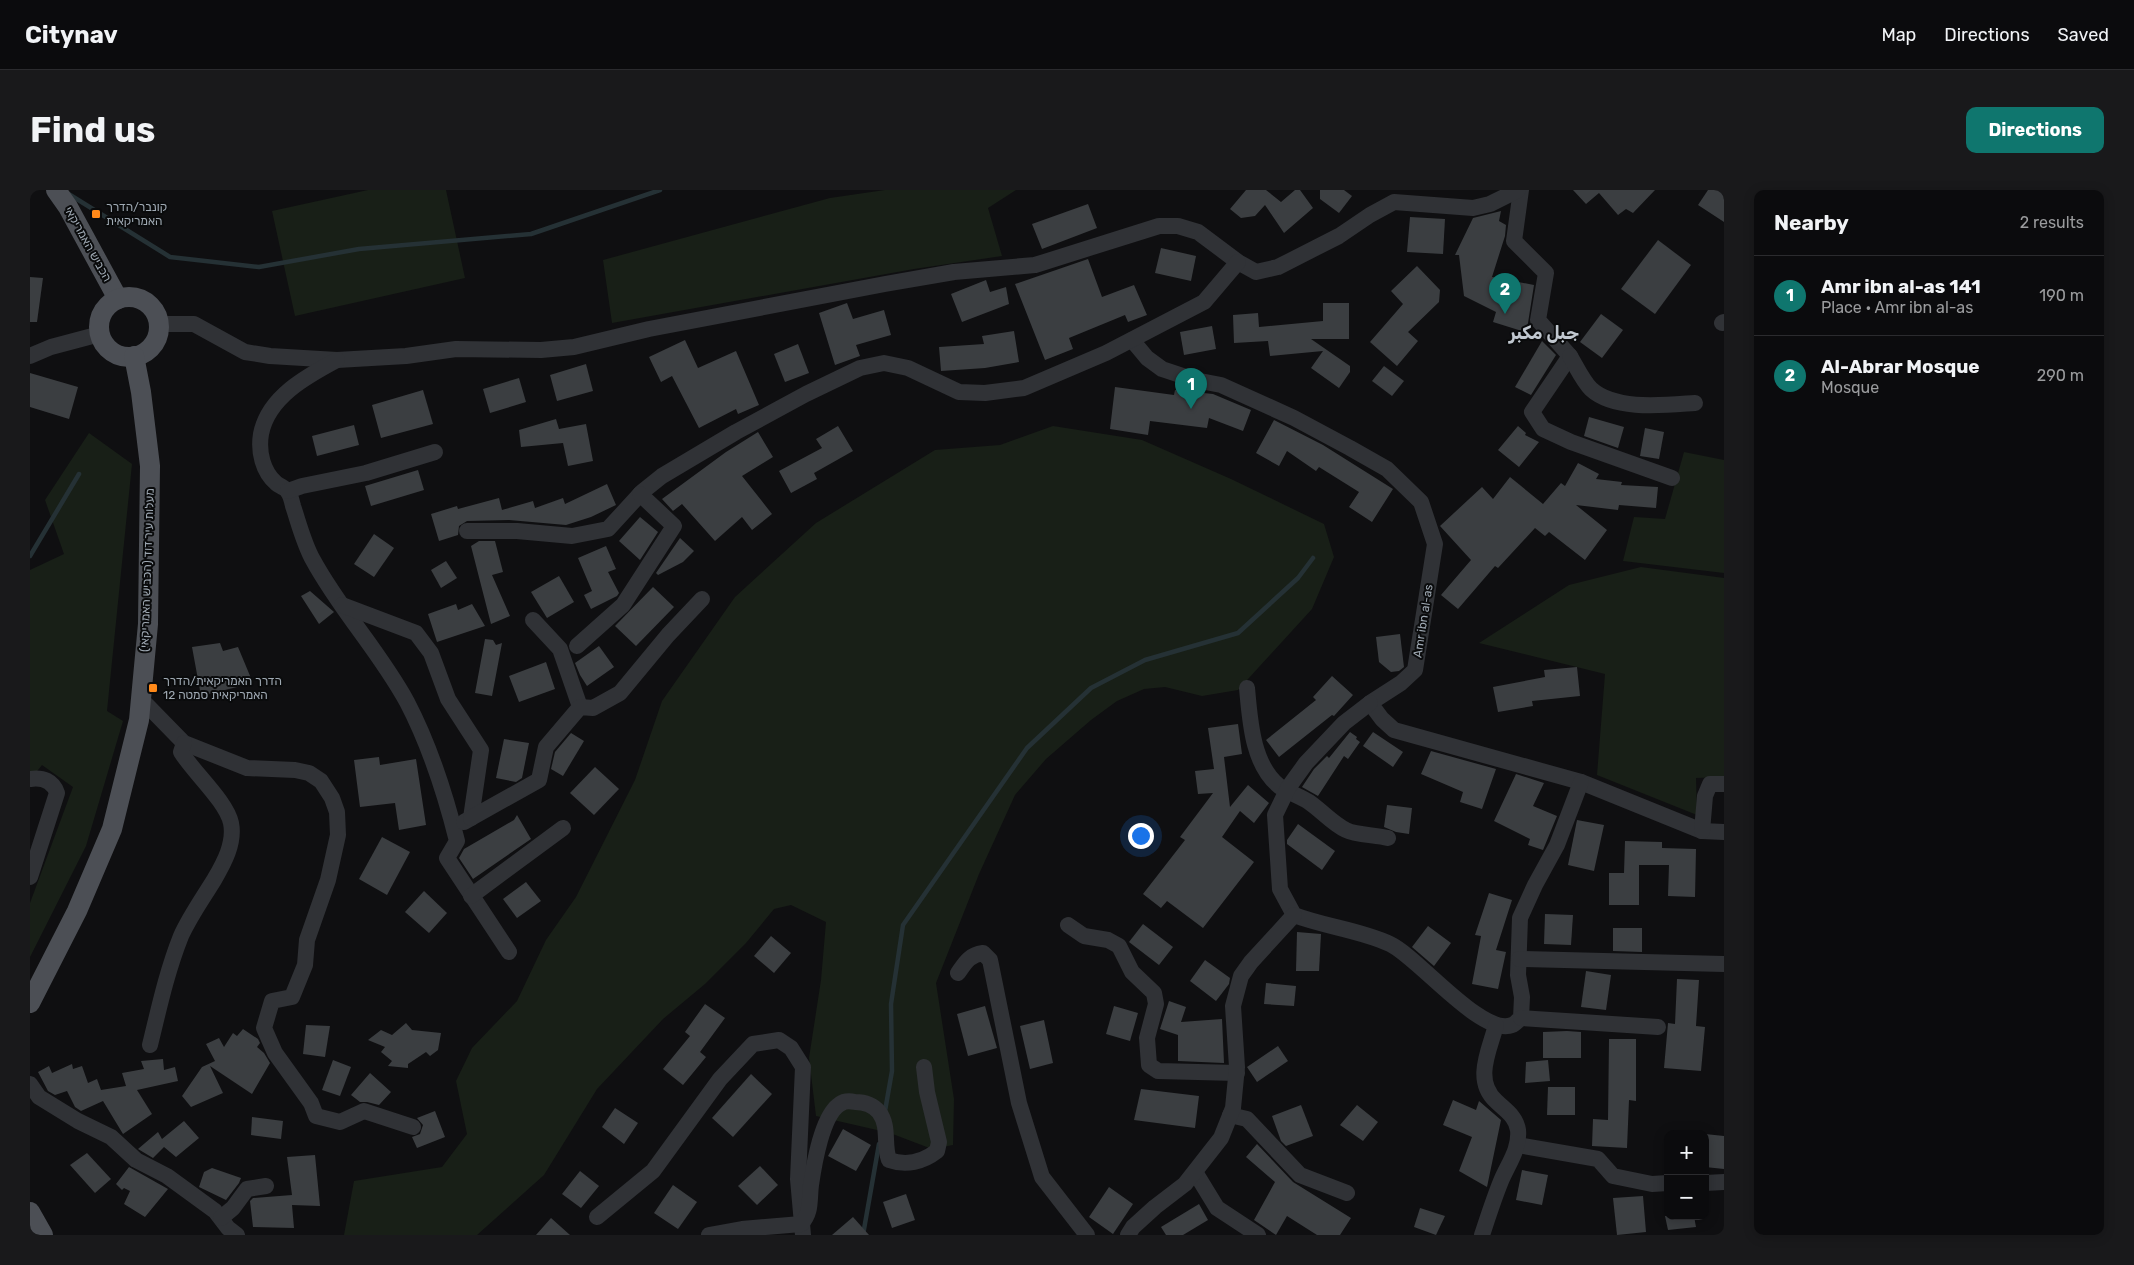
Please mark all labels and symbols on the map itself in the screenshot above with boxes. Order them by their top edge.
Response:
place label: קונבר/הדרך האמריקאית [106,200,167,228]
street label: הכביש האמריקאי [62,204,114,284]
marker: קונבר/הדרך האמריקאית [90,208,102,220]
pin: 2 [1489,273,1521,314]
district label: جبل مكبر [1508,322,1579,344]
pin: 1 [1175,368,1207,409]
street label: מעלות עיר דוד (הכביש האמריקאי) [137,488,157,652]
street label: Amr ibn al-as [1410,583,1436,659]
place label: הדרך האמריקאית/הדרך האמריקאית סמטה 12 [163,674,282,702]
marker: הדרך האמריקאית/הדרך האמריקאית סמטה 12 [147,682,159,694]
your location [1128,823,1154,849]

